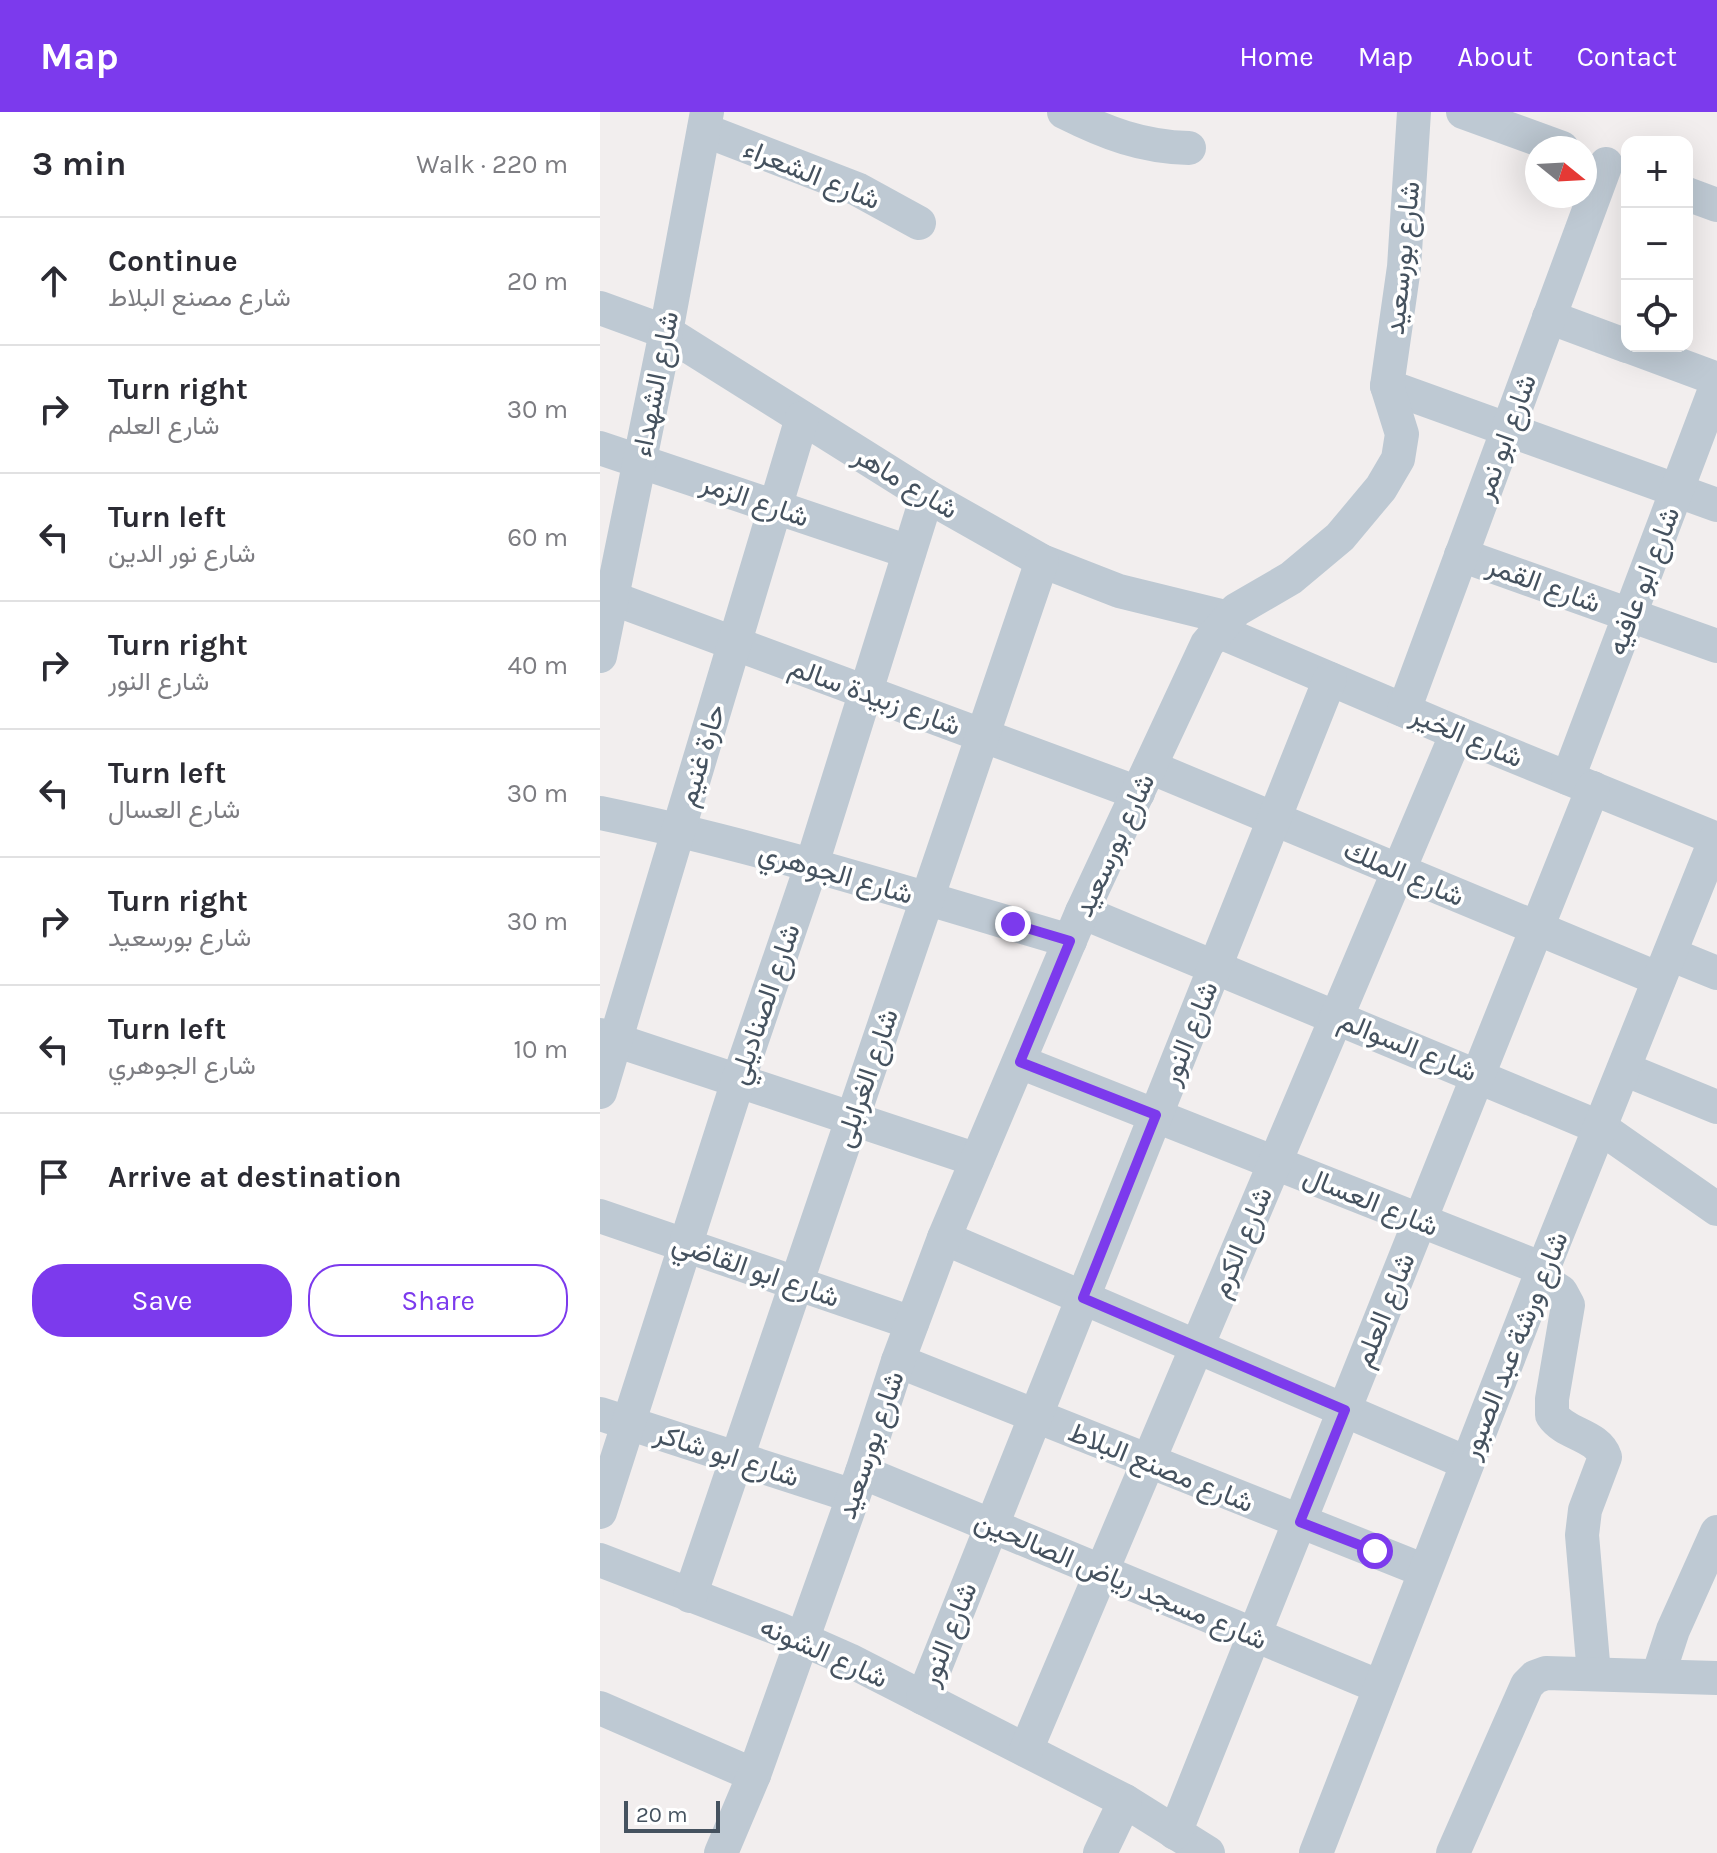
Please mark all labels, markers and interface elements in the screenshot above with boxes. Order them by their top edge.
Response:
text: Map [40,34,119,79]
text: Home [1239,40,1314,73]
text: Map [1358,40,1413,73]
text: About [1457,40,1533,73]
text: Contact [1577,40,1677,73]
street label: شارع الشعراء [738,132,885,218]
north arrow [1525,136,1597,208]
map controls [1621,136,1693,352]
button: + [1621,136,1693,208]
text: 3 min [32,144,126,184]
text: Walk · 220 m [416,149,568,180]
street label: شارع بورسعيد [1378,180,1428,337]
button: − [1621,208,1693,280]
text: Continue [108,243,238,279]
icon: ahead [32,259,76,303]
text: 20 m [507,266,568,297]
button: locate [1621,280,1693,352]
text: شارع مصنع البلاط [108,282,291,313]
street label: شارع الشهداء [625,308,687,460]
street label: شارع ابو نمر [1467,369,1545,506]
text: Turn right [108,371,248,407]
icon: right [32,387,76,431]
text: 30 m [507,394,568,425]
text: شارع العلم [108,410,220,441]
street label: شارع ماهر [846,438,964,528]
street label: شارع الزمر [695,466,813,536]
text: Turn left [108,499,226,535]
street label: شارع ابو عافيه [1600,502,1688,661]
icon: left [32,515,76,559]
text: 60 m [507,522,568,553]
text: شارع نور الدين [108,538,256,569]
street label: شارع القمر [1481,548,1605,622]
text: Turn right [108,627,248,663]
icon: right [32,643,76,687]
text: 40 m [508,650,568,681]
street label: شارع زبيدة سالم [784,650,965,744]
text: شارع النور [108,666,209,697]
street label: شارع الخير [1404,697,1528,776]
street label: حارة غنيم [670,700,734,811]
text: Turn left [108,755,226,791]
street label: شارع بورسعيد [1066,768,1163,923]
icon: left [32,771,76,815]
text: 30 m [507,778,568,809]
text: شارع العسال [108,794,240,825]
street label: شارع الملك [1338,833,1469,915]
street label: شارع الجوهري [753,835,917,917]
text: Turn right [108,883,248,919]
icon: right [32,899,76,943]
text: 30 m [507,906,568,937]
route end [995,906,1031,942]
street label: شارع الصناديلي [721,919,813,1091]
text: شارع بورسعيد [108,922,251,953]
street label: شارع النور [1153,976,1227,1091]
street label: شارع السوالم [1333,1003,1482,1090]
street label: شارع الغرابلى [827,1004,907,1152]
text: Turn left [108,1011,226,1047]
icon: left [32,1027,76,1071]
text: 10 m [513,1034,568,1065]
text: شارع الجوهري [108,1050,256,1081]
icon: arrive [32,1155,76,1199]
text: Arrive at destination [108,1159,402,1195]
street label: شارع العسال [1298,1159,1443,1245]
street label: شارع الكرم [1203,1182,1281,1303]
street label: شارع ابو القاضي [666,1226,844,1320]
street label: شارع ورشة عبد الصبور [1453,1226,1577,1465]
street label: شارع العلم [1346,1248,1424,1373]
button: Save [32,1264,292,1337]
button: Share [308,1264,568,1337]
street label: شارع بورسعيد [829,1367,913,1524]
street label: شارع مصنع البلاط [1062,1415,1258,1522]
street label: شارع ابو شاكر [649,1416,803,1496]
street label: شارع مسجد رياض الصالحين [969,1504,1272,1658]
route start [1357,1533,1393,1569]
street label: شارع النور [912,1577,986,1692]
street label: شارع الشونه [754,1609,893,1697]
scale bar [624,1797,720,1833]
text: 20 m [636,1802,688,1828]

